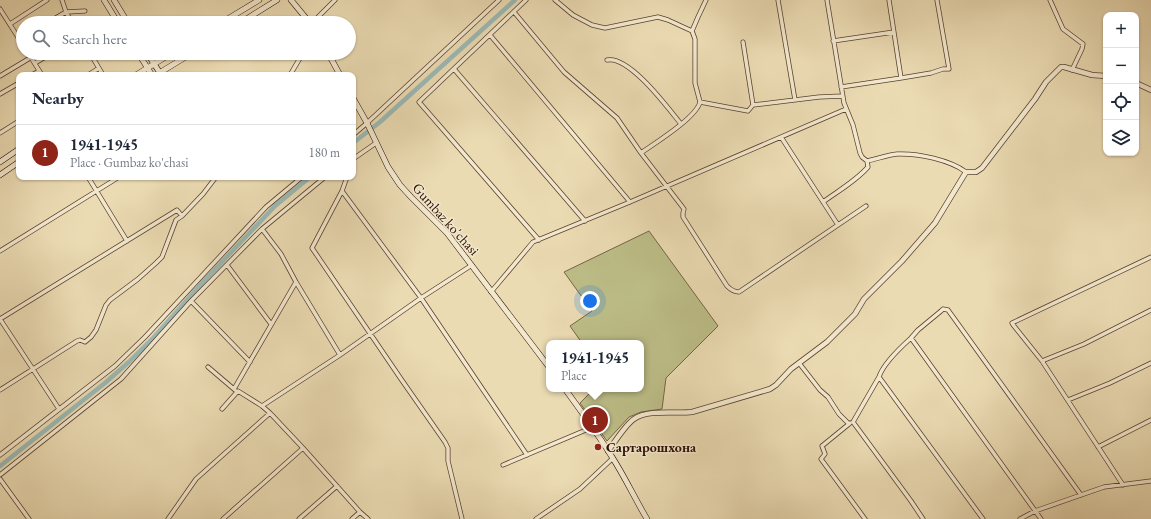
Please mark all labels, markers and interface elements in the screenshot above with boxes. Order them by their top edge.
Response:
map controls [1103,12,1139,156]
button: + [1103,12,1139,48]
search box [16,16,356,60]
icon: search [30,27,52,49]
text: Search here [62,29,127,48]
button: − [1103,48,1139,84]
button: locate [1103,84,1139,120]
text: Nearby [32,87,84,109]
button: layers [1103,120,1139,156]
text: 1941-1945 [70,135,138,154]
text: 1 [42,144,48,161]
text: 180 m [309,144,340,161]
text: Place · Gumbaz ko'chasi [70,154,188,171]
street label: Gumbaz ko'chasi [409,179,484,259]
your location [580,291,600,311]
popup [546,340,644,392]
text: 1941-1945 [561,348,629,367]
text: Place [561,367,586,384]
pin: 1 [582,405,608,435]
place label: Сартарошхона [606,438,697,456]
marker: Сартарошхона [593,442,603,452]

